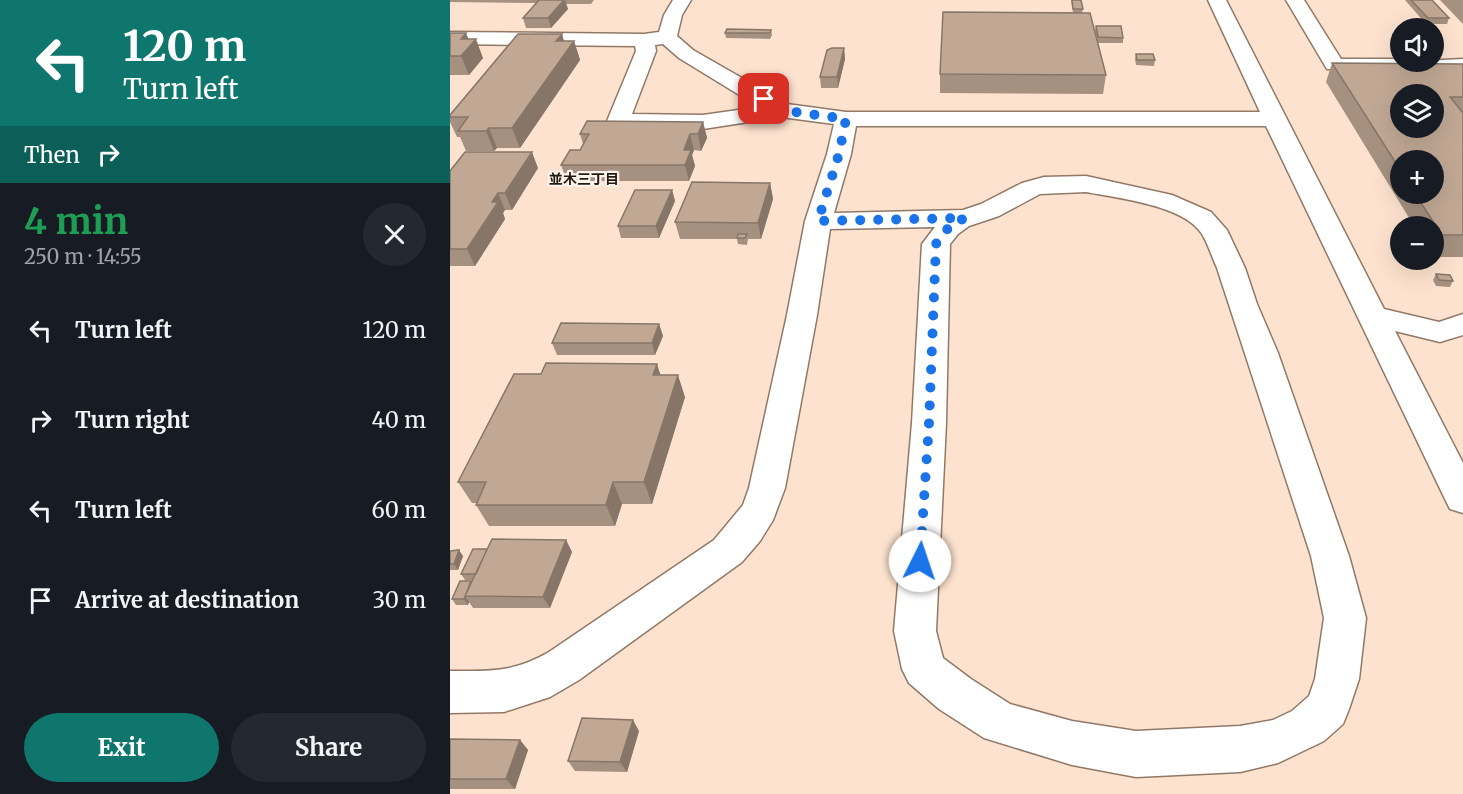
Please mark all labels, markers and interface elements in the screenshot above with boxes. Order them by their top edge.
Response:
map controls [1390,18,1444,270]
button: sound [1390,18,1444,72]
text: 120 m [123,20,246,72]
icon: left [24,24,102,102]
text: Turn left [123,72,238,106]
pin [738,73,789,124]
icon: arrive [747,82,780,115]
button: layers [1390,84,1444,138]
icon: right [92,138,125,171]
text: Then [24,141,80,169]
button: + [1390,150,1444,204]
district label: 並木三丁目 [549,170,619,188]
text: 4 min [24,199,128,244]
button: close [363,203,426,266]
button: − [1390,216,1444,270]
text: 250 m · 14:55 [24,244,142,269]
icon: left [24,314,57,347]
text: Turn left [75,316,172,344]
text: 120 m [362,316,426,344]
icon: right [24,404,57,437]
text: Turn right [75,406,189,434]
text: 40 m [371,406,426,434]
icon: left [24,494,57,527]
text: Turn left [75,496,172,524]
text: 60 m [372,496,426,524]
position arrow [888,529,952,593]
icon: arrive [24,584,57,617]
text: Arrive at destination [75,586,299,614]
text: 30 m [372,586,426,614]
button: Exit [24,713,219,782]
button: Share [231,713,426,782]

